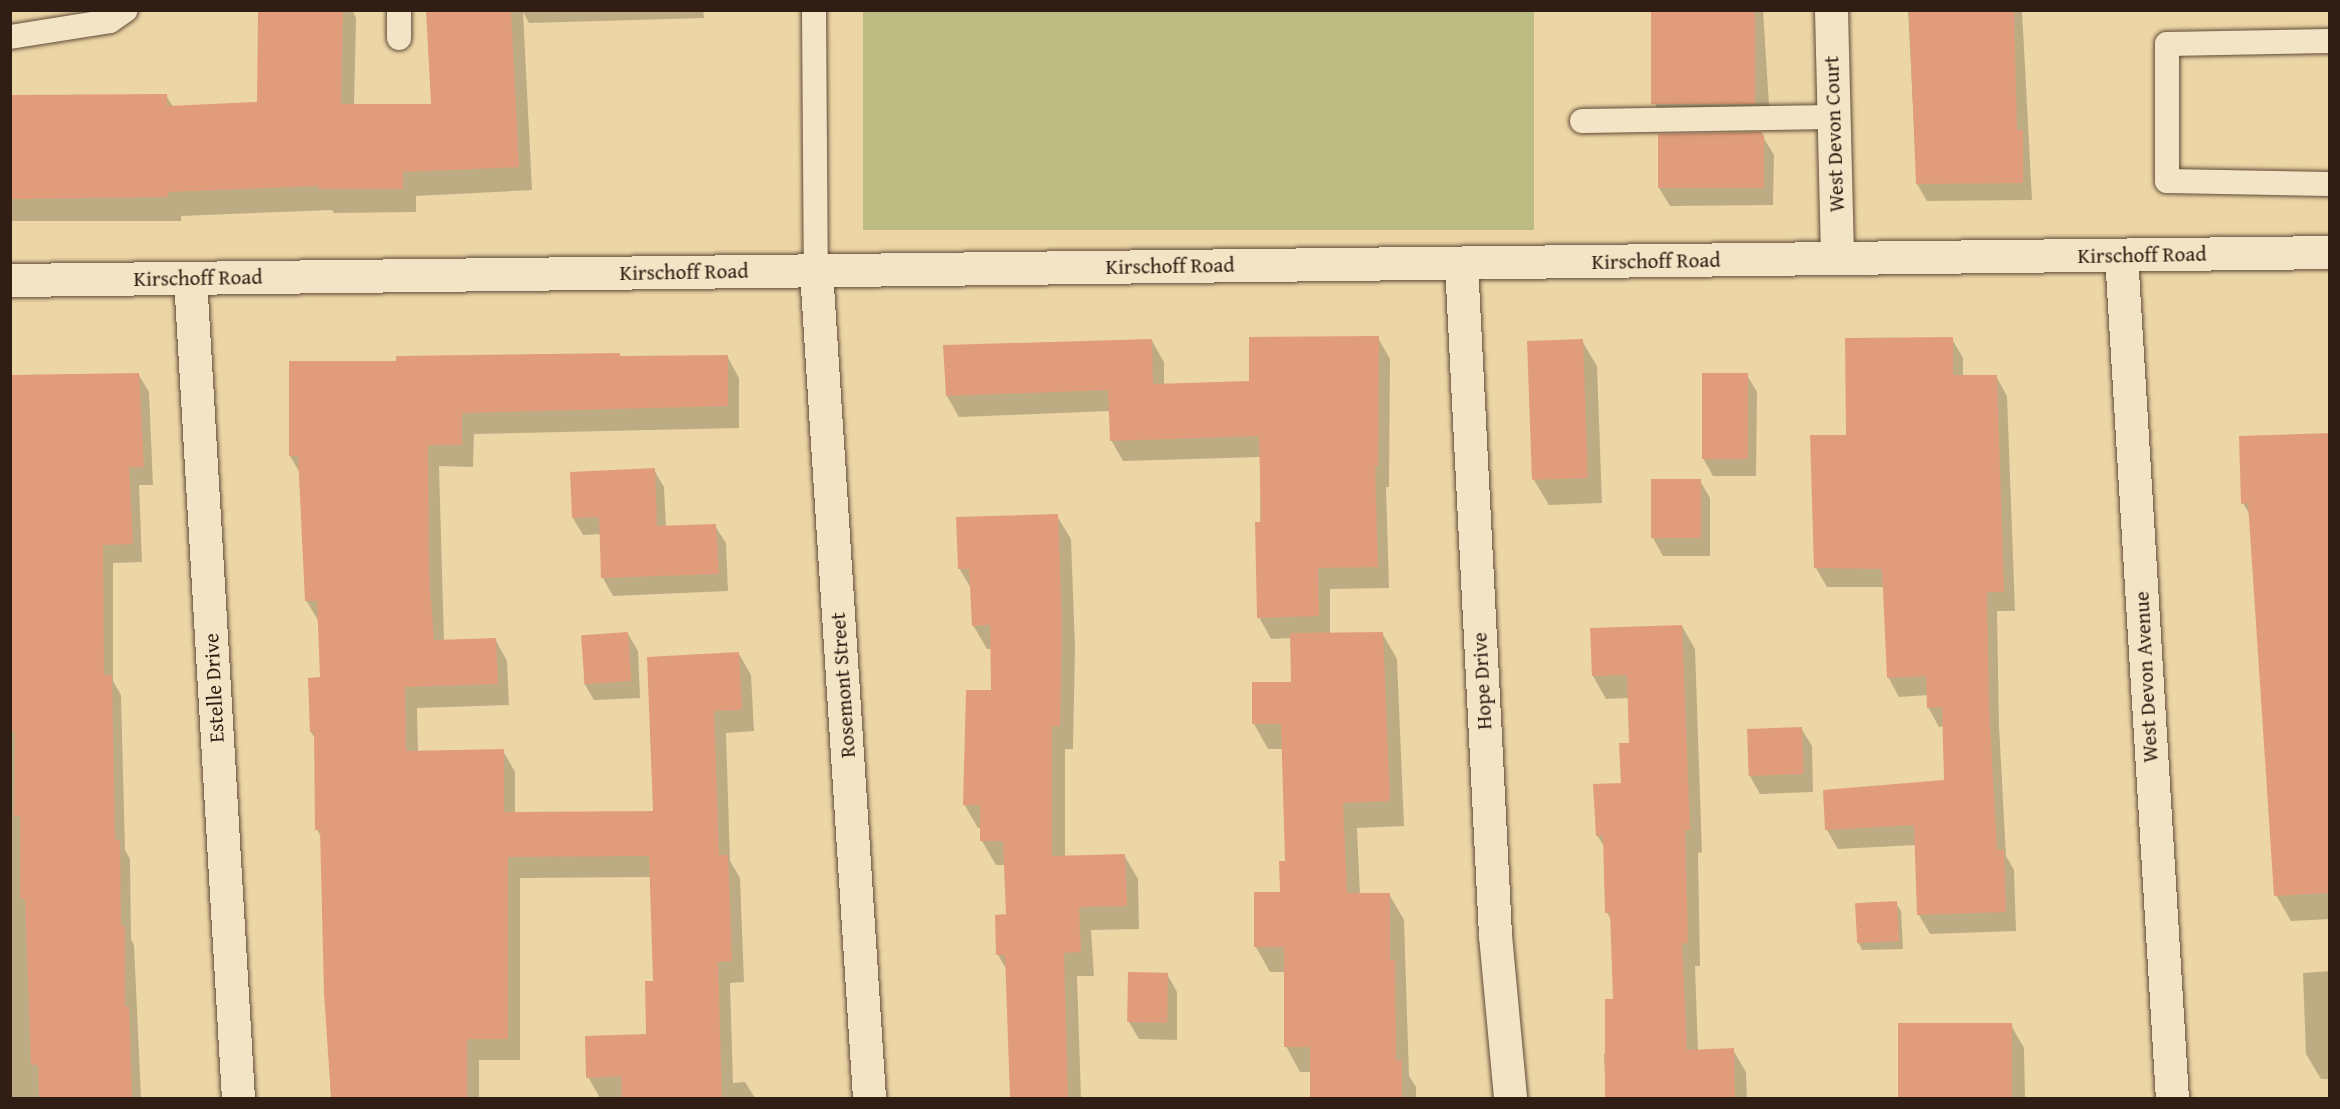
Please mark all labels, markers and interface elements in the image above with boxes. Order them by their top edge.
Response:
street label: West Devon Court [1819,55,1849,213]
street label: Kirschoff Road [2077,241,2207,269]
street label: Kirschoff Road [1591,247,1721,275]
street label: Kirschoff Road [1105,252,1235,280]
street label: Kirschoff Road [619,258,749,286]
street label: Kirschoff Road [133,264,263,292]
street label: West Devon Avenue [2129,591,2163,763]
street label: Rosemont Street [825,611,861,759]
street label: Hope Drive [1467,632,1497,730]
street label: Estelle Drive [199,633,229,743]

